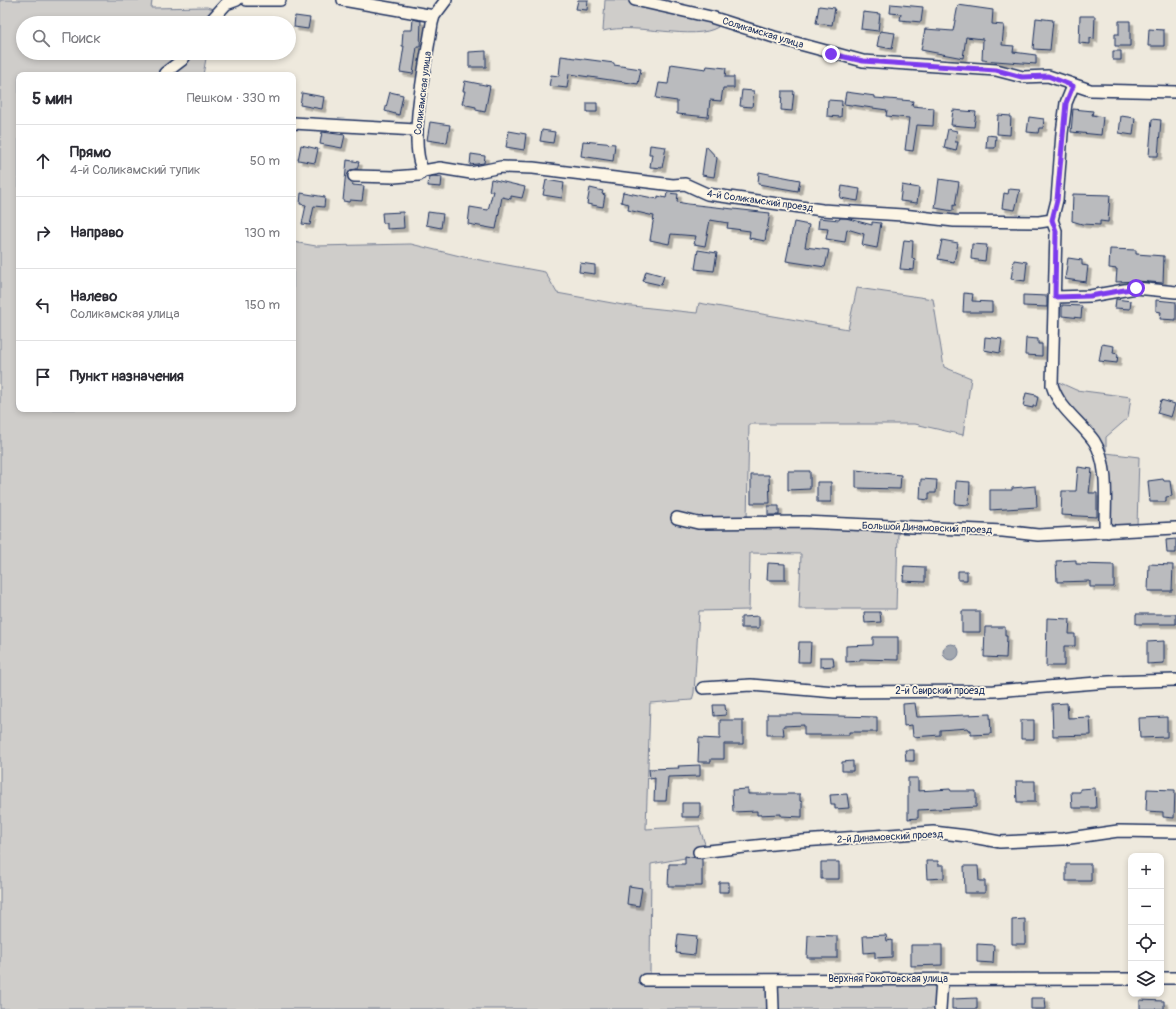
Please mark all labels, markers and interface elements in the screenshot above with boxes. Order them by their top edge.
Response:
street label: Соликамская улица [721,15,805,51]
search box [16,16,296,60]
icon: search [30,27,52,49]
text: Поиск [62,29,101,48]
route end [822,45,840,63]
street label: Соликамская улица [412,50,434,136]
text: 5 мин [32,88,72,109]
text: Пешком · 330 m [187,90,280,106]
text: Прямо [70,143,111,162]
icon: ahead [32,150,54,172]
text: 50 m [250,153,280,169]
text: 4-й Соликамский тупик [70,162,200,178]
street label: 4-й Соликамский проезд [706,188,814,214]
icon: right [32,222,54,244]
text: Направо [70,223,124,242]
text: 130 m [244,225,280,241]
route start [1127,279,1145,297]
text: Налево [70,287,117,306]
icon: left [32,294,54,316]
text: 150 m [245,297,280,313]
text: Соликамская улица [70,306,180,322]
icon: arrive [32,366,54,388]
text: Пункт назначения [70,367,184,386]
street label: Большой Динамовский проезд [862,520,992,536]
street label: 2-й Свирский проезд [895,685,985,697]
street label: 2-й Динамовский проезд [837,828,943,846]
map controls [1128,853,1164,997]
button: + [1128,853,1164,889]
button: − [1128,889,1164,925]
button: locate [1128,925,1164,961]
button: layers [1128,961,1164,997]
street label: Верхняя Рокотовская улица [828,973,948,985]

